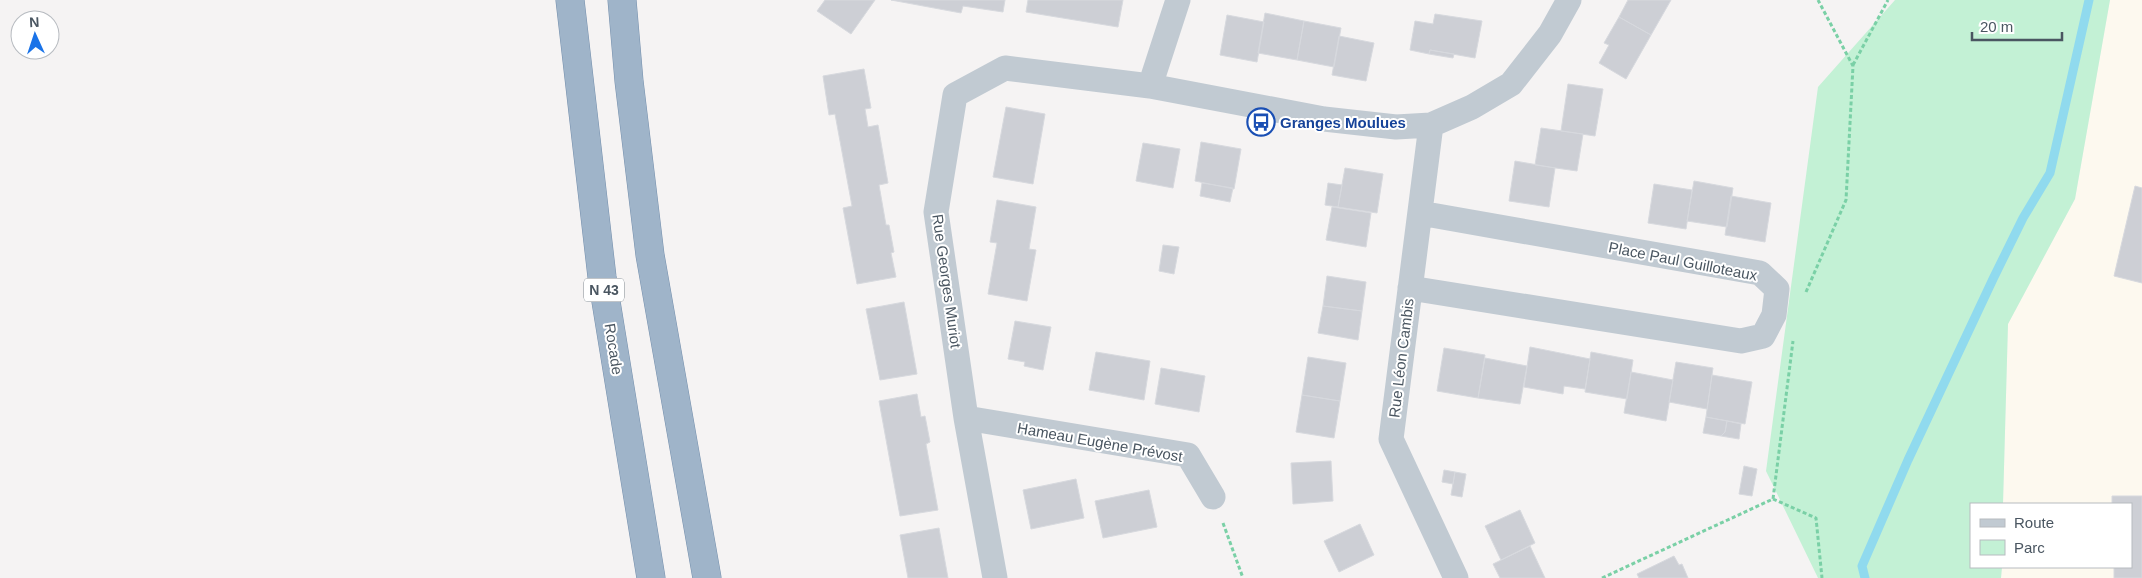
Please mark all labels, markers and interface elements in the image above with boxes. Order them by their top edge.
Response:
north arrow [10,10,60,60]
scale bar [1972,10,2062,42]
text: N [29,14,40,30]
text: 20 m [1980,18,2013,35]
bus stop icon: Granges Moulues [1246,107,1276,137]
place label: Granges Moulues [1280,114,1406,131]
street label: Rue Georges Muriot [929,213,965,350]
street label: Place Paul Guilloteaux [1607,238,1759,284]
road number: N 43 [584,278,624,302]
street label: Rue Léon Cambis [1385,297,1417,419]
street label: Rocade [602,322,626,376]
street label: Hameau Eugène Prévost [1016,419,1185,465]
legend [1970,503,2132,568]
text: Route [2014,514,2054,531]
text: Parc [2014,539,2045,556]

